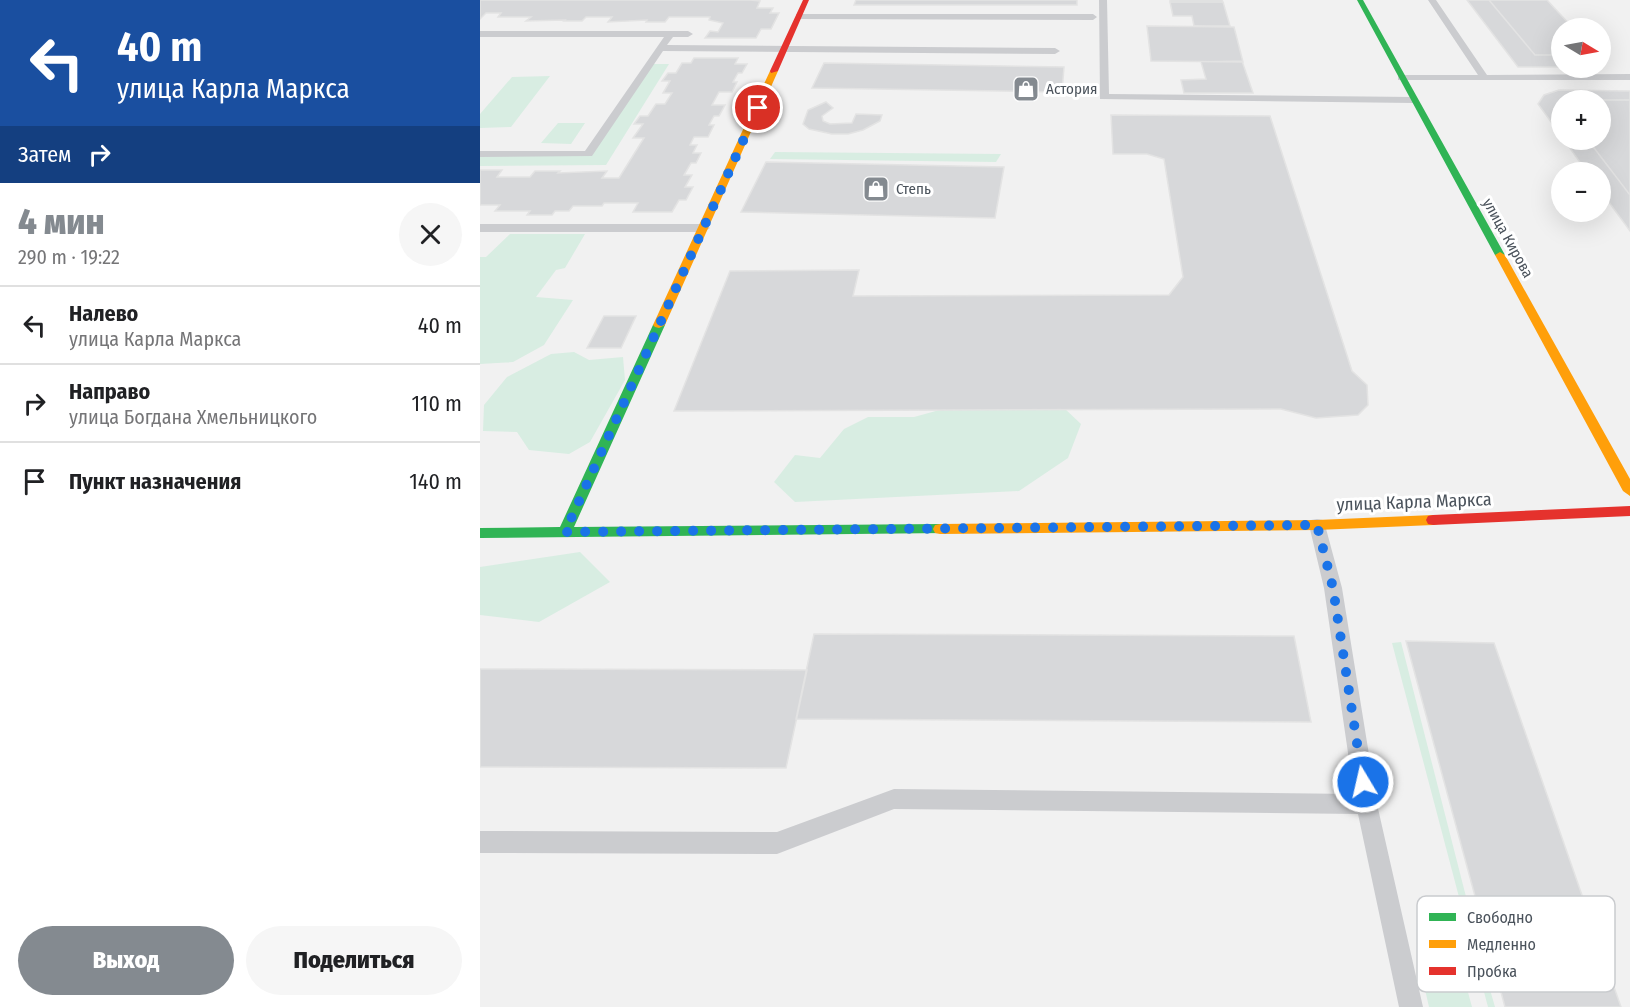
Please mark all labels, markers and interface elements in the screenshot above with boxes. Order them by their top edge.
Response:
north arrow [1551,18,1611,78]
map controls [1551,18,1611,222]
text: 40 m [117,22,202,72]
icon: left [18,24,96,102]
text: улица Карла Маркса [117,73,350,105]
shop icon: Астория [1011,74,1041,104]
place label: Астория [1046,80,1097,98]
pin [732,82,783,133]
button: + [1551,90,1611,150]
icon: arrive [741,91,774,124]
icon: right [83,138,116,171]
text: Затем [18,141,71,168]
button: − [1551,162,1611,222]
shop icon: Степь [861,174,891,204]
place label: Степь [896,180,931,198]
street label: улица Кирова [1479,195,1537,281]
text: 4 мин [18,200,104,244]
button: close [399,203,462,266]
text: 290 m · 19:22 [18,245,120,269]
text: Налево [69,300,138,327]
icon: left [18,309,51,342]
text: 40 m [418,312,462,339]
text: улица Карла Маркса [69,327,241,351]
text: Направо [69,378,150,405]
icon: right [18,387,51,420]
text: 110 m [412,390,462,417]
text: улица Богдана Хмельницкого [69,405,317,429]
icon: arrive [18,465,51,498]
text: Пункт назначения [69,468,241,495]
text: 140 m [409,468,462,495]
street label: улица Карла Маркса [1336,488,1492,516]
position arrow [1331,750,1395,814]
legend [1417,896,1615,992]
text: Свободно [1467,908,1533,927]
button: Выход [18,926,234,995]
button: Поделиться [246,926,462,995]
text: Медленно [1467,935,1536,954]
text: Пробка [1467,962,1517,981]

